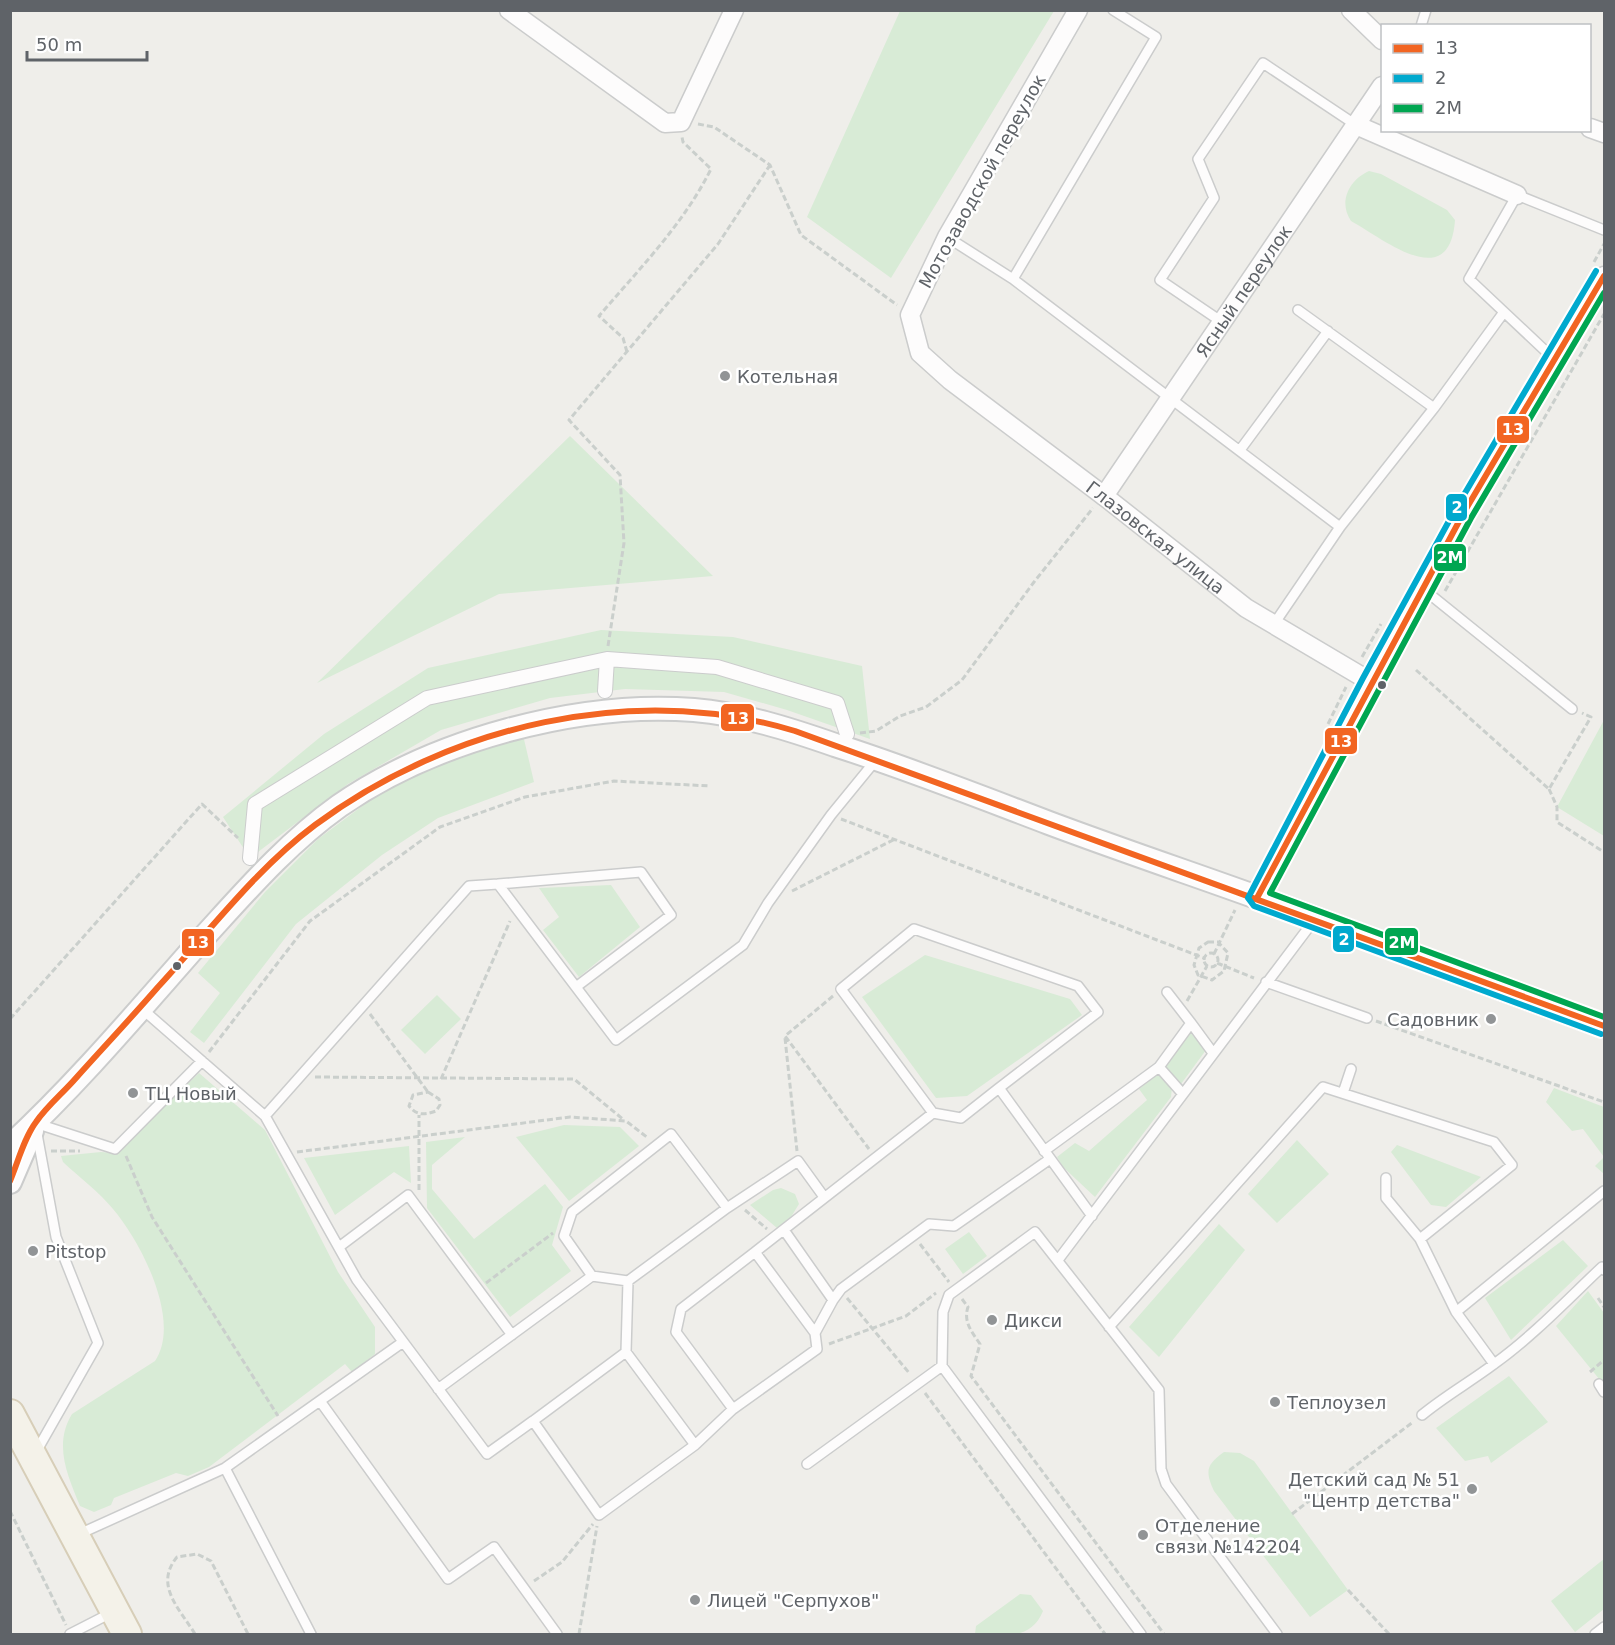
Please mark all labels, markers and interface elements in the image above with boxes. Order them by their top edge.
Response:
scale bar [27,24,147,62]
legend [1381,24,1591,132]
text: 50 m [36,34,82,55]
text: 13 [1435,37,1458,58]
text: 2 [1435,67,1446,88]
street label: Мотозаводской переулок [914,70,1050,292]
text: 2М [1435,97,1462,118]
street label: Ясный переулок [1191,220,1296,361]
place label: Котельная [737,366,838,387]
marker: Котельная [718,369,732,383]
line badge: 13 [1496,415,1530,444]
text: 13 [1502,420,1524,439]
street label: Глазовская улица [1082,476,1229,598]
line badge: 2 [1445,493,1468,522]
text: 2 [1451,498,1463,517]
line badge: 2М [1433,543,1467,572]
text: 2М [1436,548,1464,567]
unlabelled marker [1376,679,1388,691]
line badge: 13 [720,703,755,732]
text: 13 [727,709,749,728]
line badge: 13 [1324,727,1358,755]
text: 13 [1330,732,1352,751]
line badge: 2 [1332,925,1355,953]
line badge: 2М [1384,927,1419,956]
line badge: 13 [181,928,215,957]
text: 2 [1338,930,1350,949]
text: 13 [187,933,209,952]
text: 2М [1388,933,1416,952]
unlabelled marker [171,960,183,972]
place label: Садовник [1387,1009,1479,1030]
marker: Садовник [1484,1012,1498,1026]
place label: ТЦ Новый [144,1083,237,1104]
marker: ТЦ Новый [126,1086,140,1100]
place label: Pitstop [45,1241,106,1262]
marker: Pitstop [26,1244,40,1258]
place label: Дикси [1004,1310,1062,1331]
marker: Дикси [985,1313,999,1327]
place label: Теплоузел [1286,1392,1386,1413]
marker: Теплоузел [1268,1395,1282,1409]
place label: Детский сад № 51 "Центр детства" [1288,1469,1460,1511]
marker: Детский сад № 51 "Центр детства" [1465,1482,1479,1496]
place label: Отделение связи №142204 [1155,1515,1301,1557]
marker: Отделение связи №142204 [1136,1528,1150,1542]
place label: Лицей "Серпухов" [707,1590,879,1611]
marker: Лицей "Серпухов" [688,1593,702,1607]

